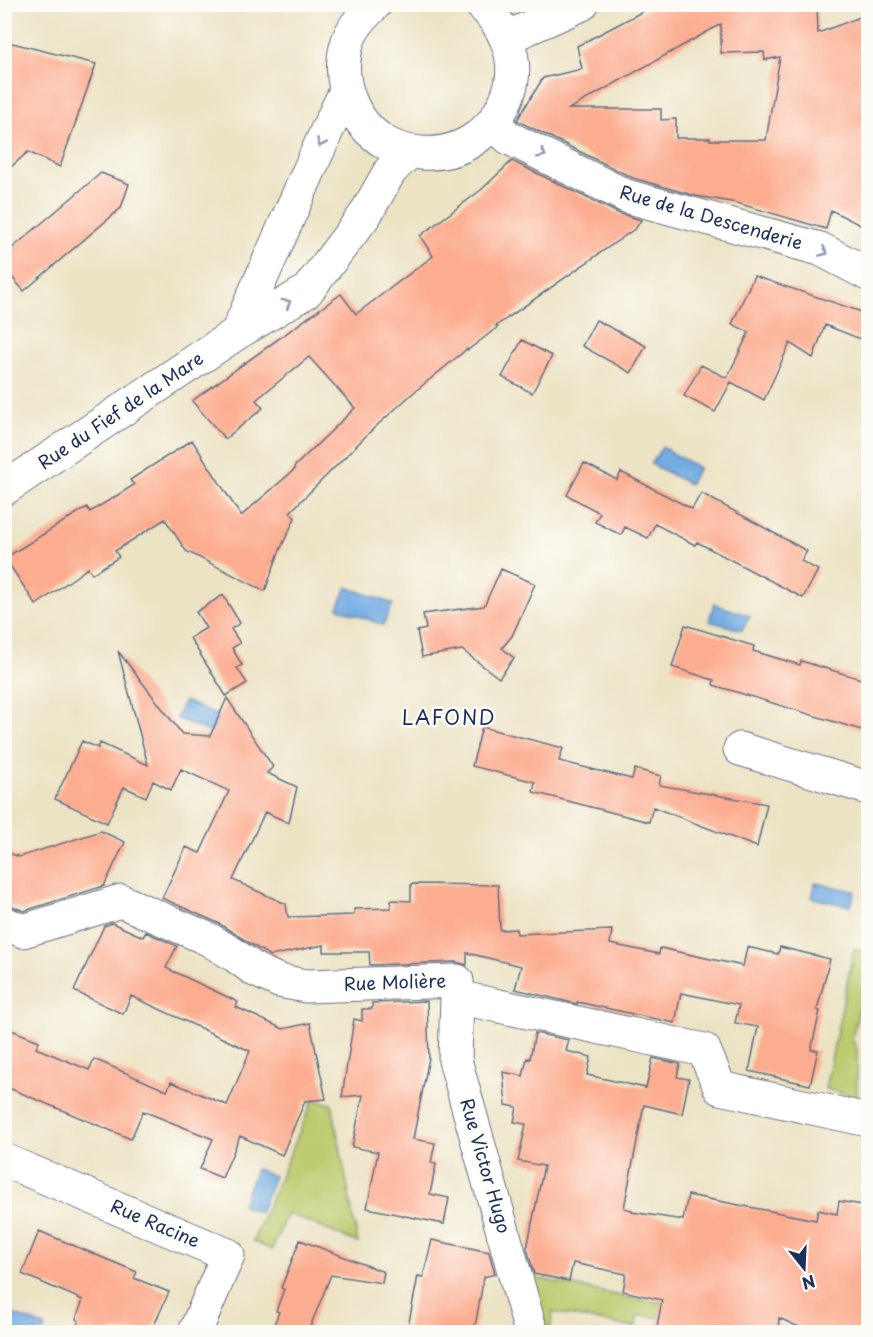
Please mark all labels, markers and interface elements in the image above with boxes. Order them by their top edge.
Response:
one-way arrow [316,137,328,148]
one-way arrow [535,147,546,158]
street label: Rue de la Descenderie [617,178,806,256]
one-way arrow [818,245,829,257]
one-way arrow [281,299,291,311]
street label: Rue du Fief de la Mare [32,344,208,475]
district label: LAFOND [402,702,496,732]
street label: Rue Molière [343,966,447,997]
street label: Rue Victor Hugo [454,1095,519,1236]
street label: Rue Racine [107,1192,205,1254]
north arrow [774,1238,834,1298]
text: N [799,1270,819,1297]

